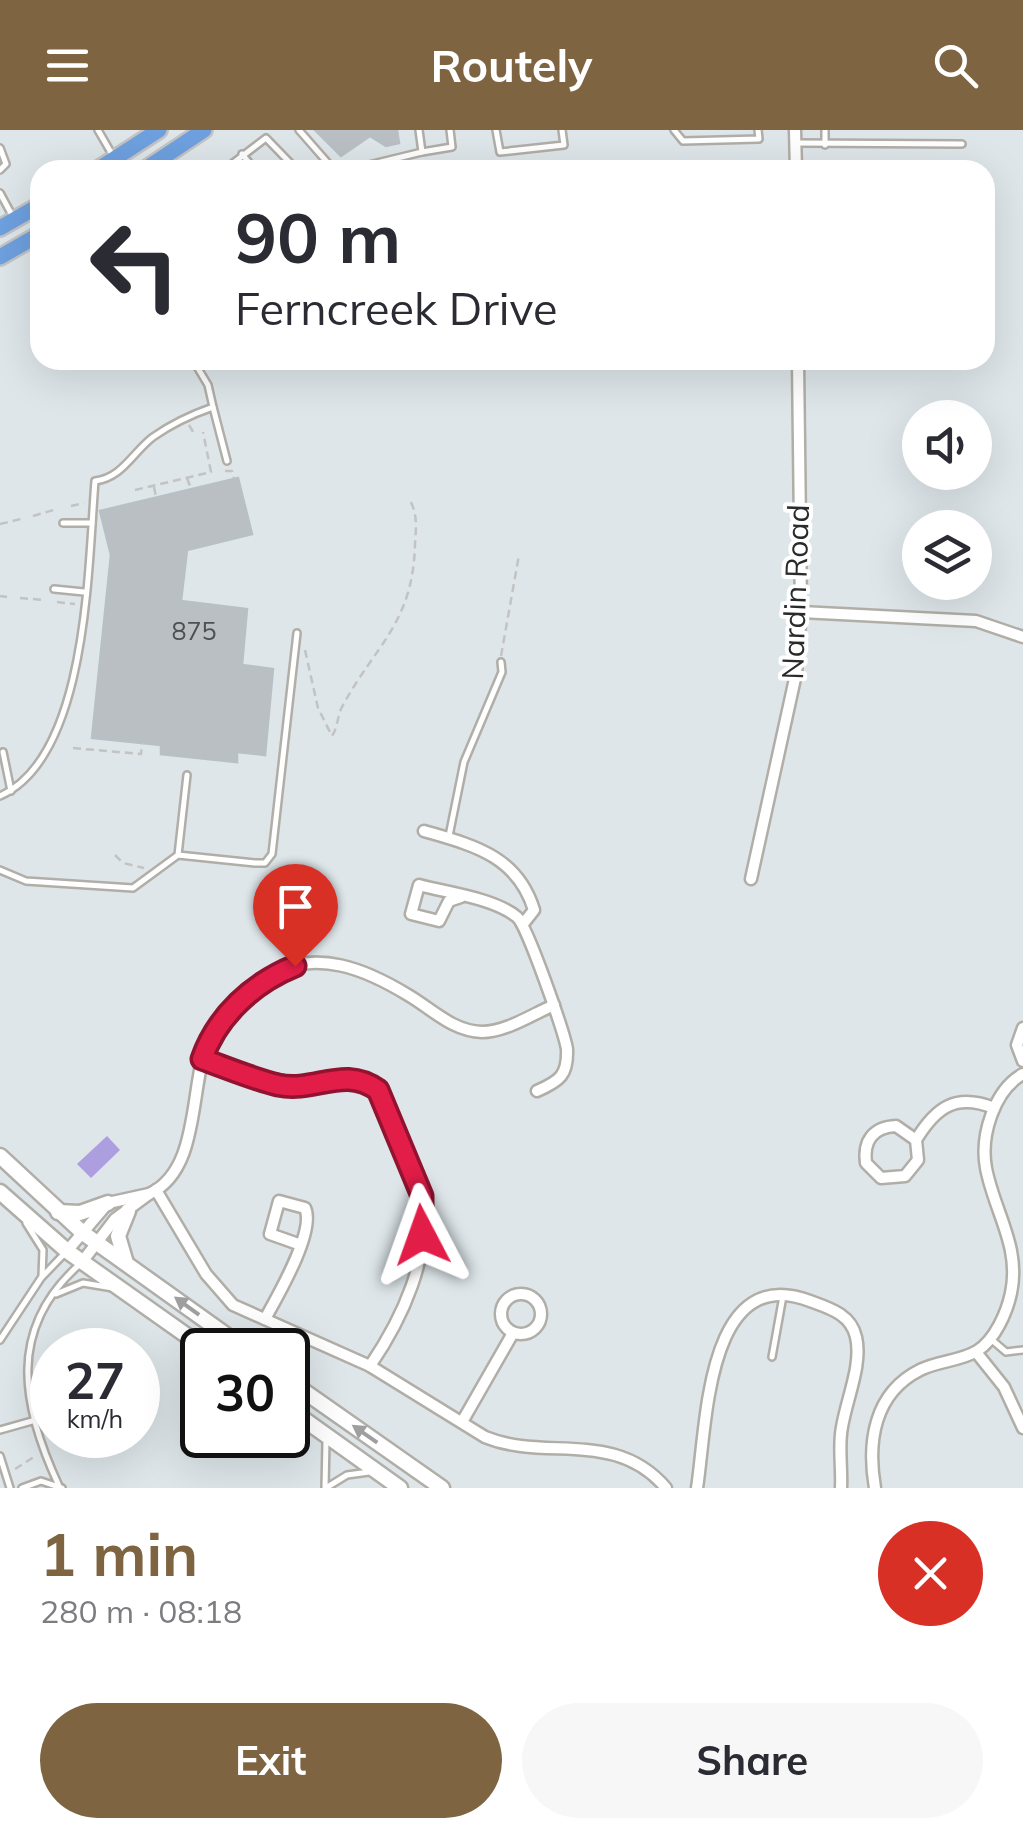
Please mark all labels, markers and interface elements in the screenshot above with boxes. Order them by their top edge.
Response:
text: Routely [430,37,593,93]
icon: menu [40,38,95,93]
icon: search [928,38,983,93]
text: 90 m [235,193,401,281]
icon: left [70,200,200,330]
text: Ferncreek Drive [235,280,558,336]
map controls [902,400,992,600]
button: sound [902,400,992,490]
street label: Nardin Road [773,504,817,680]
button: layers [902,510,992,600]
house number: 875 [171,615,217,646]
pin [253,864,338,967]
icon: arrive [268,879,323,934]
position arrow [370,1183,474,1287]
one-way arrow [174,1297,200,1316]
speed limit sign: 30 [180,1328,310,1458]
text: 27 [65,1349,125,1412]
text: km/h [67,1403,123,1434]
one-way arrow [351,1425,378,1444]
text: 1 min [40,1516,198,1591]
button: close [878,1521,983,1626]
text: 280 m · 08:18 [40,1591,242,1631]
button: Exit [40,1703,502,1818]
button: Share [522,1703,983,1818]

